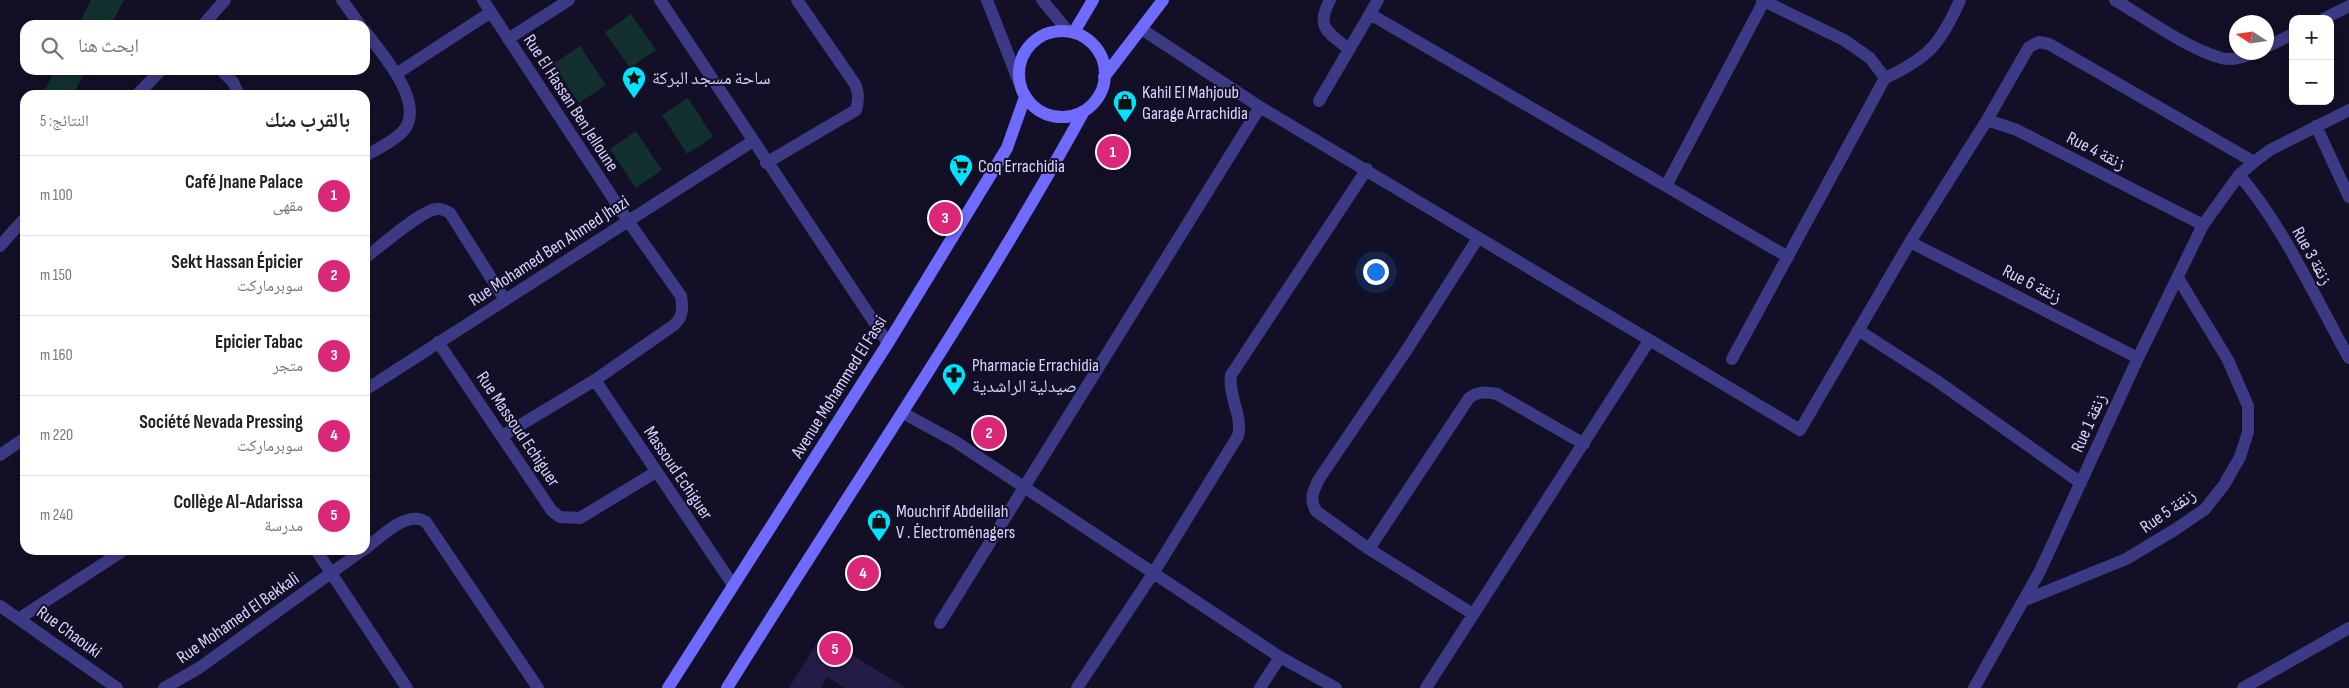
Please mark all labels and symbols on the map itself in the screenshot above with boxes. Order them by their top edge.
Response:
north arrow [2229,15,2274,60]
street label: Rue El Hassan Ben Jelloune [519,31,623,175]
place icon: ساحة مسجد البركة [621,65,647,99]
place label: ساحة مسجد البركة [652,68,771,89]
place label: Kahil El Mahjoub Garage Arrachidia [1142,82,1248,124]
shop icon: Kahil El Mahjoub Garage Arrachidia [1112,89,1138,123]
street label: Rue 4 زنقة [2063,127,2129,175]
pin: 1 [1097,133,1129,171]
supermarket icon: Coq Errachidia [948,153,974,187]
place label: Coq Errachidia [978,156,1065,177]
street label: Rue Mohamed Ben Ahmed Jhazi [465,191,633,311]
pin: 3 [929,199,961,237]
street label: Rue 3 زنقة [2287,223,2337,289]
your location [1363,259,1389,285]
street label: Rue 6 زنقة [1999,260,2065,308]
street label: Avenue Mohammed El Fassi [786,312,891,463]
place label: Pharmacie Errachidia صيدلية الراشدية [972,355,1099,397]
pharmacy icon: Pharmacie Errachidia صيدلية الراشدية [941,362,967,396]
street label: Rue Massoud Echiguer [472,367,564,491]
street label: Rue 1 زنقة [2067,390,2111,456]
pin: 2 [973,414,1005,452]
street label: Massoud Echiguer [639,422,717,524]
street label: Rue 5 زنقة [2136,484,2200,538]
place label: Mouchrif Abdelilah V . Électroménagers [896,501,1015,543]
shop icon: Mouchrif Abdelilah V . Électroménagers [866,508,892,542]
pin: 4 [847,554,879,592]
street label: Rue Mohamed El Bekkali [173,568,303,668]
street label: Rue Chaouki [33,602,105,662]
pin: 5 [819,630,851,668]

